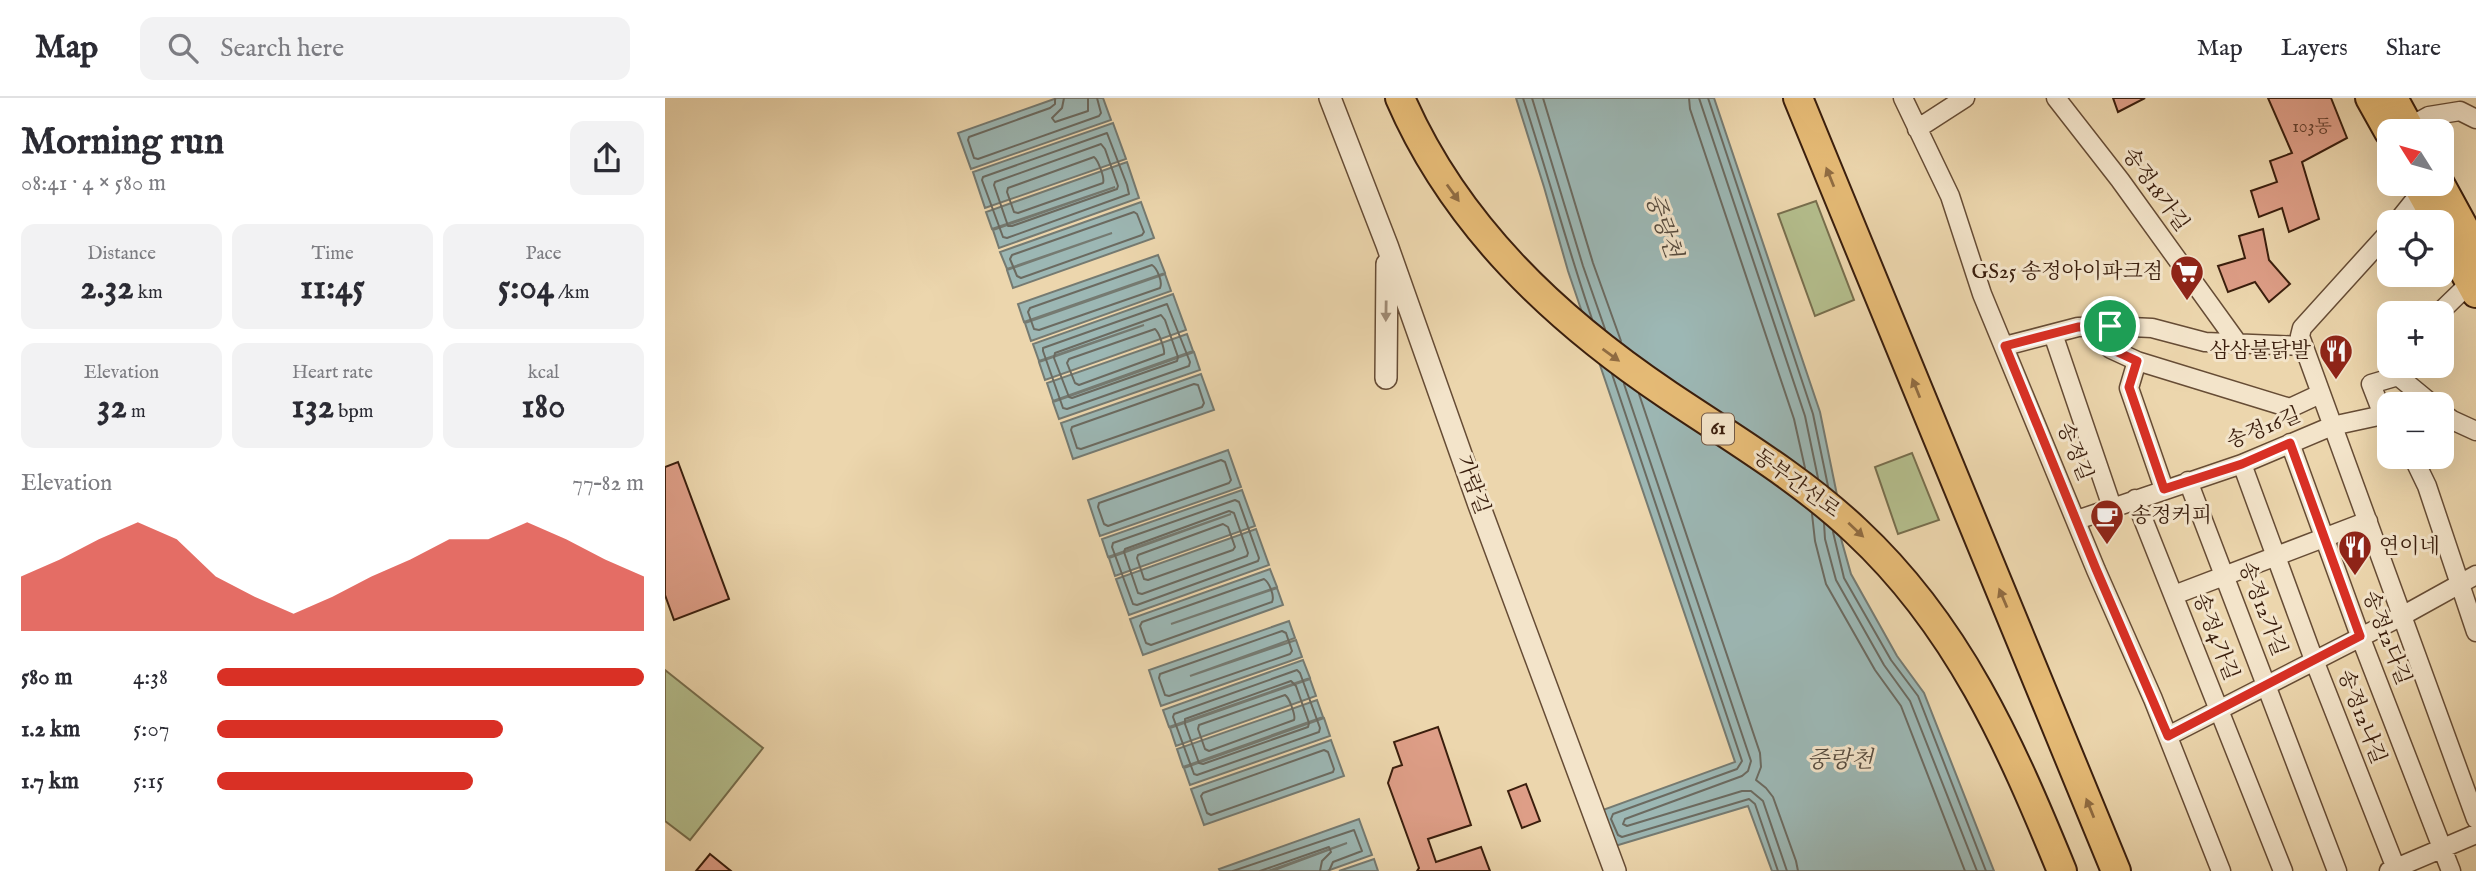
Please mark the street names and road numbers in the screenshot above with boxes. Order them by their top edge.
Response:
street label: 송정18가길 [2116,143,2194,237]
street label: 송정16길 [2223,402,2305,456]
road number: 61 [1702,414,1734,444]
street label: 송정길 [2050,419,2098,485]
street label: 동부간선로 [1747,443,1845,525]
street label: 가람길 [1449,452,1495,518]
street label: 송정12가길 [2232,558,2292,660]
street label: 송정12다길 [2356,587,2416,689]
street label: 송정4가길 [2186,589,2244,685]
street label: 송정12나길 [2331,666,2391,768]

